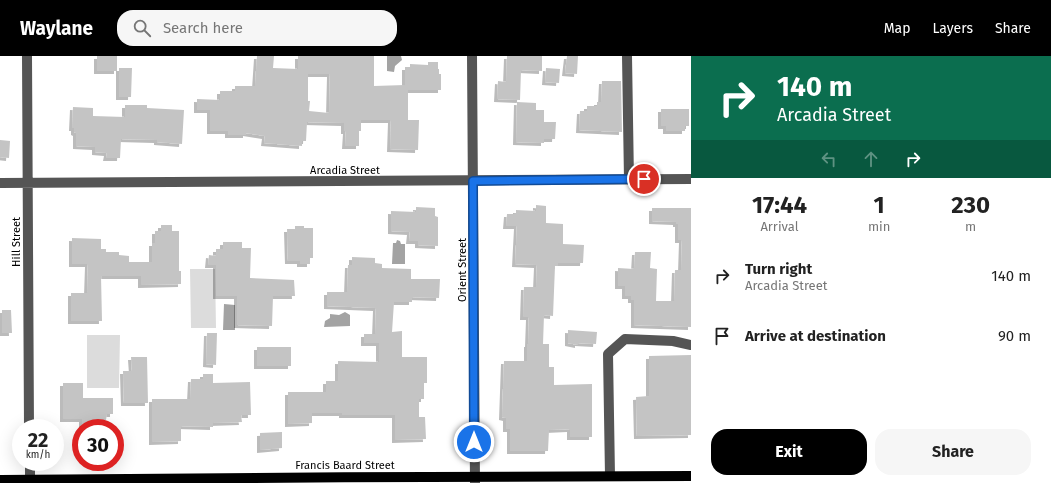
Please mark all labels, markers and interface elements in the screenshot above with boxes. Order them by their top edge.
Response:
search box [117,10,397,46]
text: Waylane [20,17,93,40]
icon: search [131,17,153,39]
text: Search here [163,19,243,37]
text: Map [884,20,910,37]
text: Layers [932,20,973,37]
text: Share [995,20,1031,37]
text: 140 m [777,70,853,103]
icon: right [711,72,763,124]
text: Arcadia Street [777,104,891,126]
icon: left [818,148,840,170]
icon: ahead [860,148,882,170]
icon: right [902,148,924,170]
pin [627,162,661,196]
street label: Arcadia Street [310,164,380,177]
icon: arrive [633,168,655,190]
text: 17:44 [752,191,807,219]
text: 1 [874,191,885,219]
text: 230 [951,191,990,219]
street label: Hill Street [10,217,23,267]
text: Arrival [760,219,799,234]
text: min [868,219,890,234]
text: m [965,219,976,234]
street label: Orient Street [456,238,469,302]
text: Turn right [745,260,812,278]
icon: right [711,265,733,287]
text: 140 m [991,267,1031,285]
text: Arcadia Street [745,278,827,293]
icon: arrive [711,325,733,347]
text: Arrive at destination [745,327,886,345]
text: 90 m [998,327,1031,345]
speed limit sign: 30 [72,419,124,471]
position arrow [453,421,495,463]
text: 22 [28,428,48,452]
button: Exit [711,429,867,475]
button: Share [875,429,1031,475]
text: km/h [26,449,50,461]
street label: Francis Baard Street [295,459,395,472]

